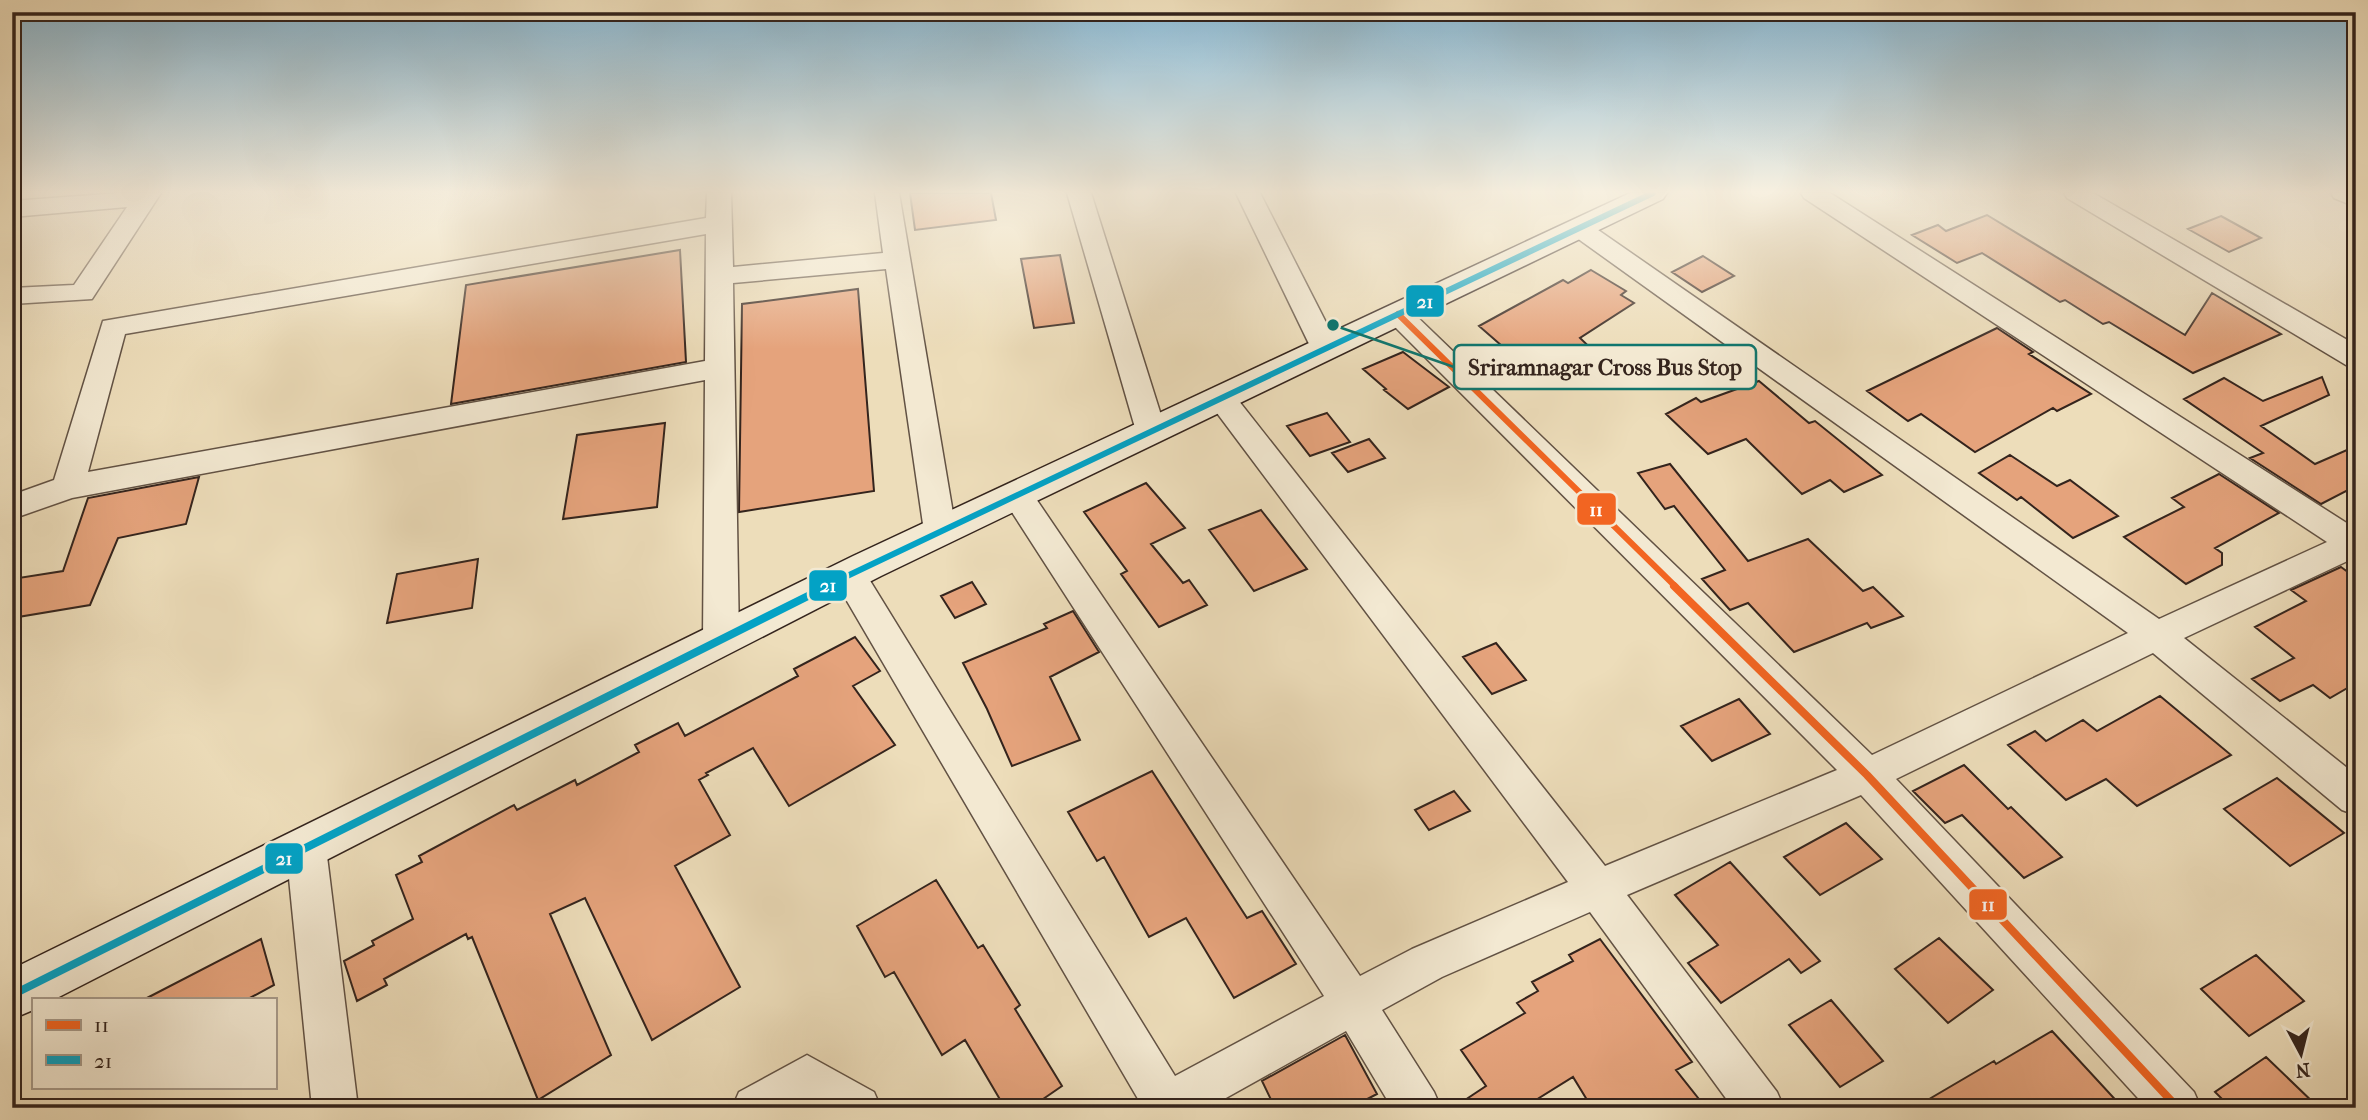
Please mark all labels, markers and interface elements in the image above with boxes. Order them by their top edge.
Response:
line badge: 21 [1405,284,1445,318]
text: 21 [1417,291,1433,313]
callout: Sriramnagar Cross Bus Stop [1454,345,1756,389]
text: Sriramnagar Cross Bus Stop [1468,354,1742,381]
line badge: 11 [1576,492,1617,526]
text: 11 [1589,499,1603,521]
line badge: 21 [808,569,848,602]
text: 21 [820,575,836,597]
line badge: 21 [264,842,304,875]
text: 21 [276,848,292,870]
line badge: 11 [1968,888,2008,921]
text: 11 [1981,894,1995,916]
legend [32,998,276,1088]
text: 11 [94,1013,109,1037]
north arrow [2266,1018,2336,1088]
text: 21 [94,1049,112,1073]
text: N [2294,1058,2311,1082]

